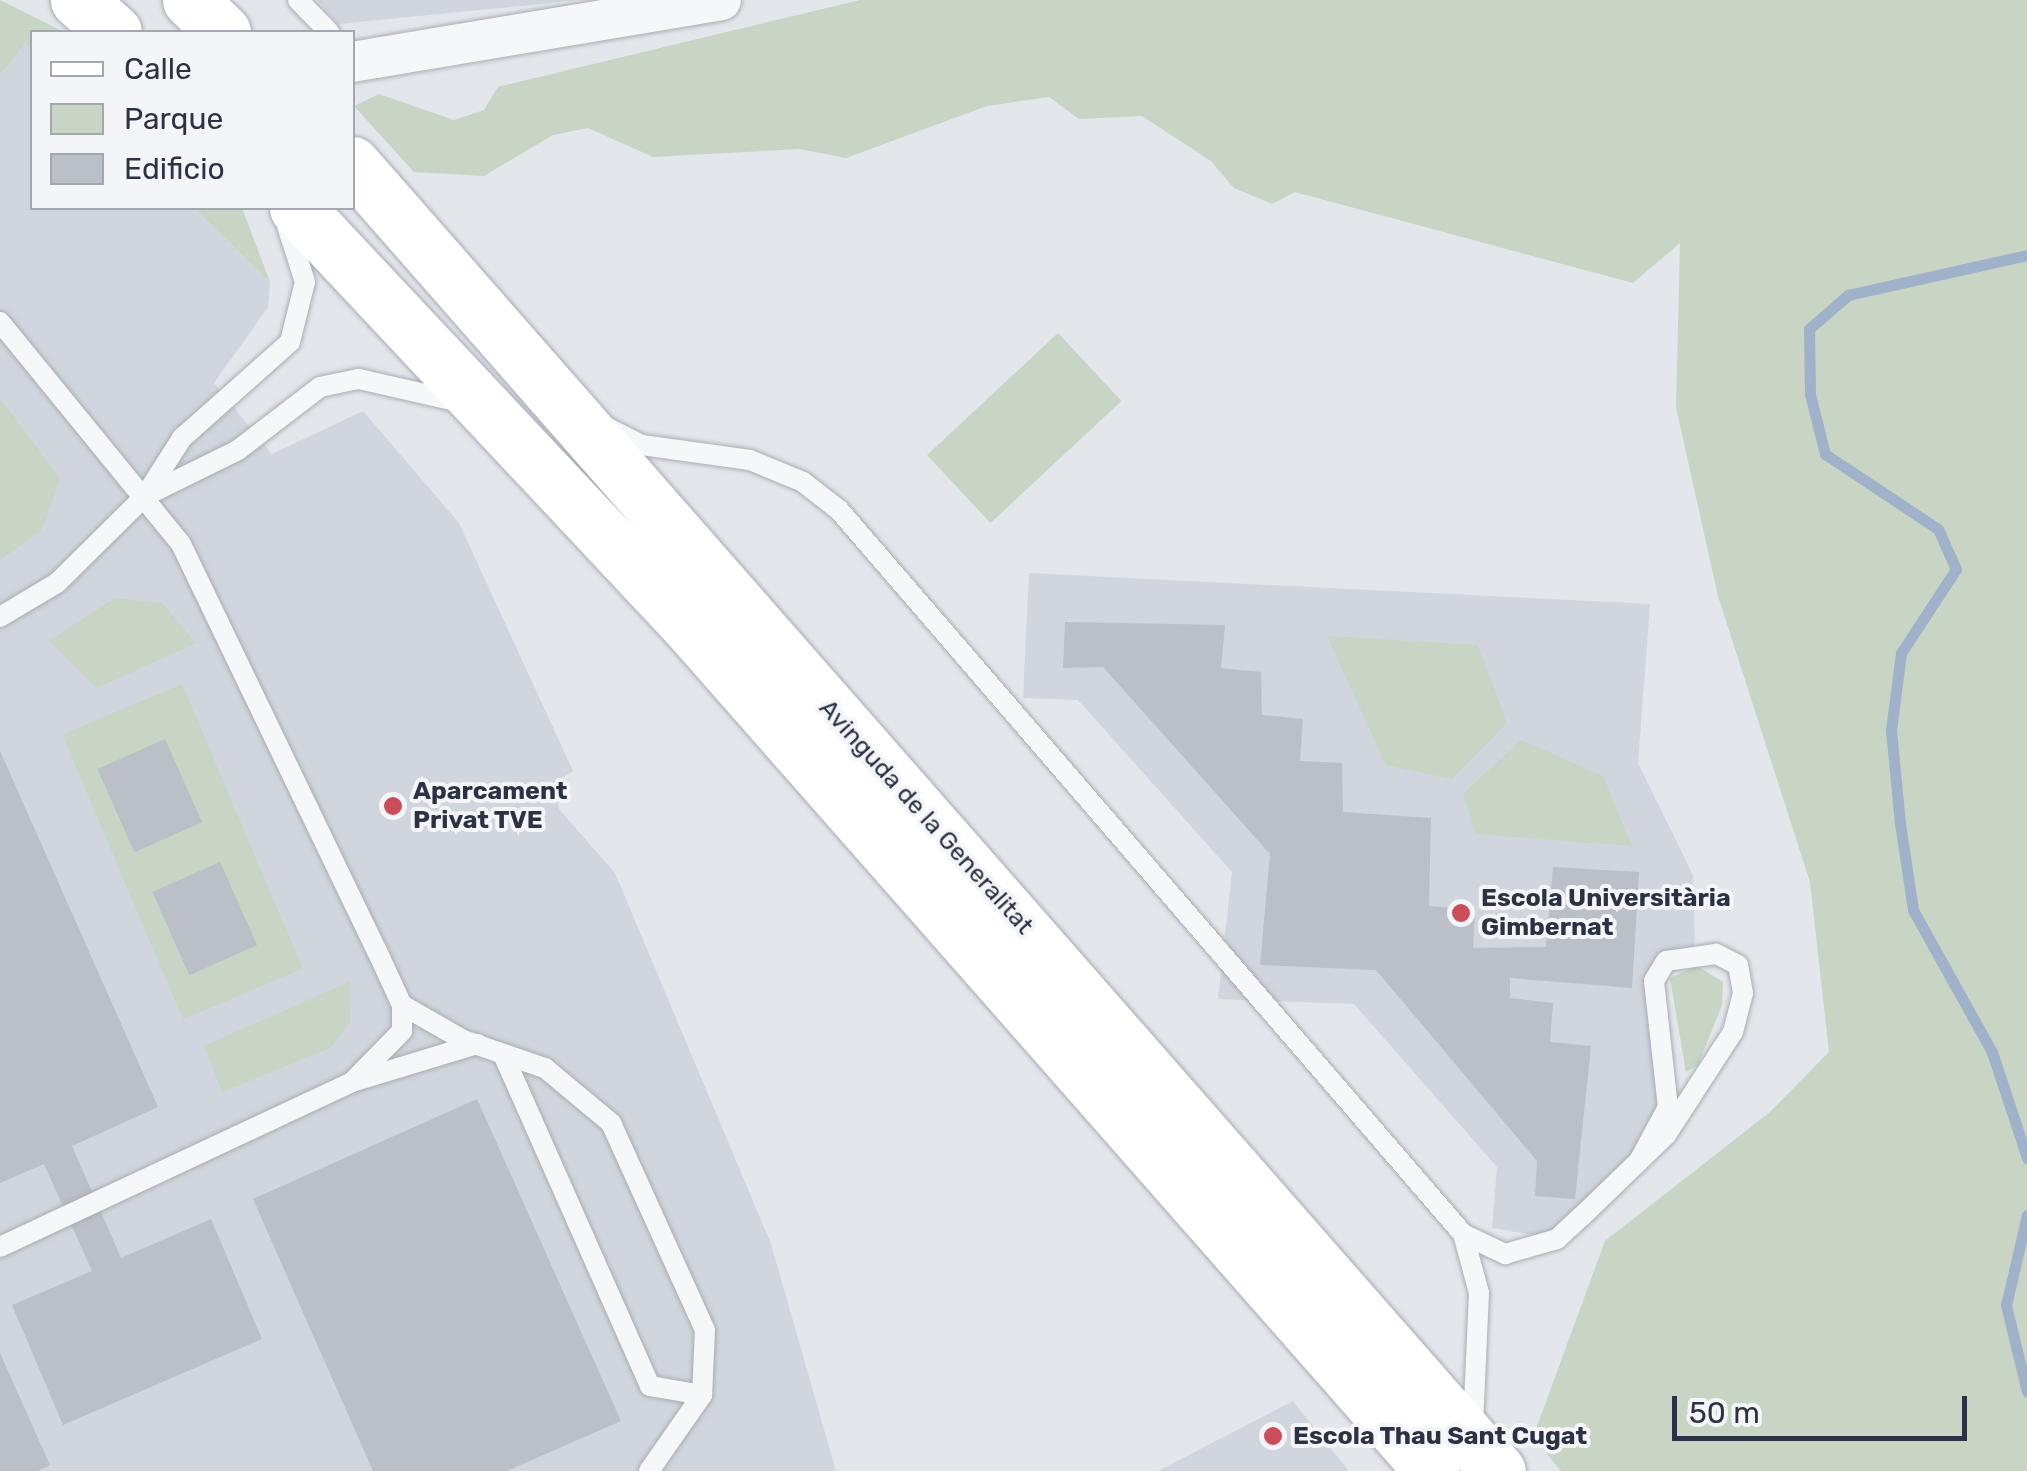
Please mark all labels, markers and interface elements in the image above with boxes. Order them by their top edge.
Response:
legend [30,30,355,210]
text: Calle [124,51,192,87]
text: Parque [124,101,223,137]
text: Edificio [124,151,225,187]
street label: Avinguda de la Generalitat [813,693,1039,941]
place label: Aparcament Privat TVE [413,777,568,836]
marker: Aparcament Privat TVE [382,795,404,817]
place label: Escola Universitària Gimbernat [1481,884,1731,943]
marker: Escola Universitària Gimbernat [1450,902,1472,924]
scale bar [1677,1376,1972,1438]
text: 50 m [1689,1395,1760,1431]
place label: Escola Thau Sant Cugat [1293,1421,1588,1451]
marker: Escola Thau Sant Cugat [1262,1425,1284,1447]

